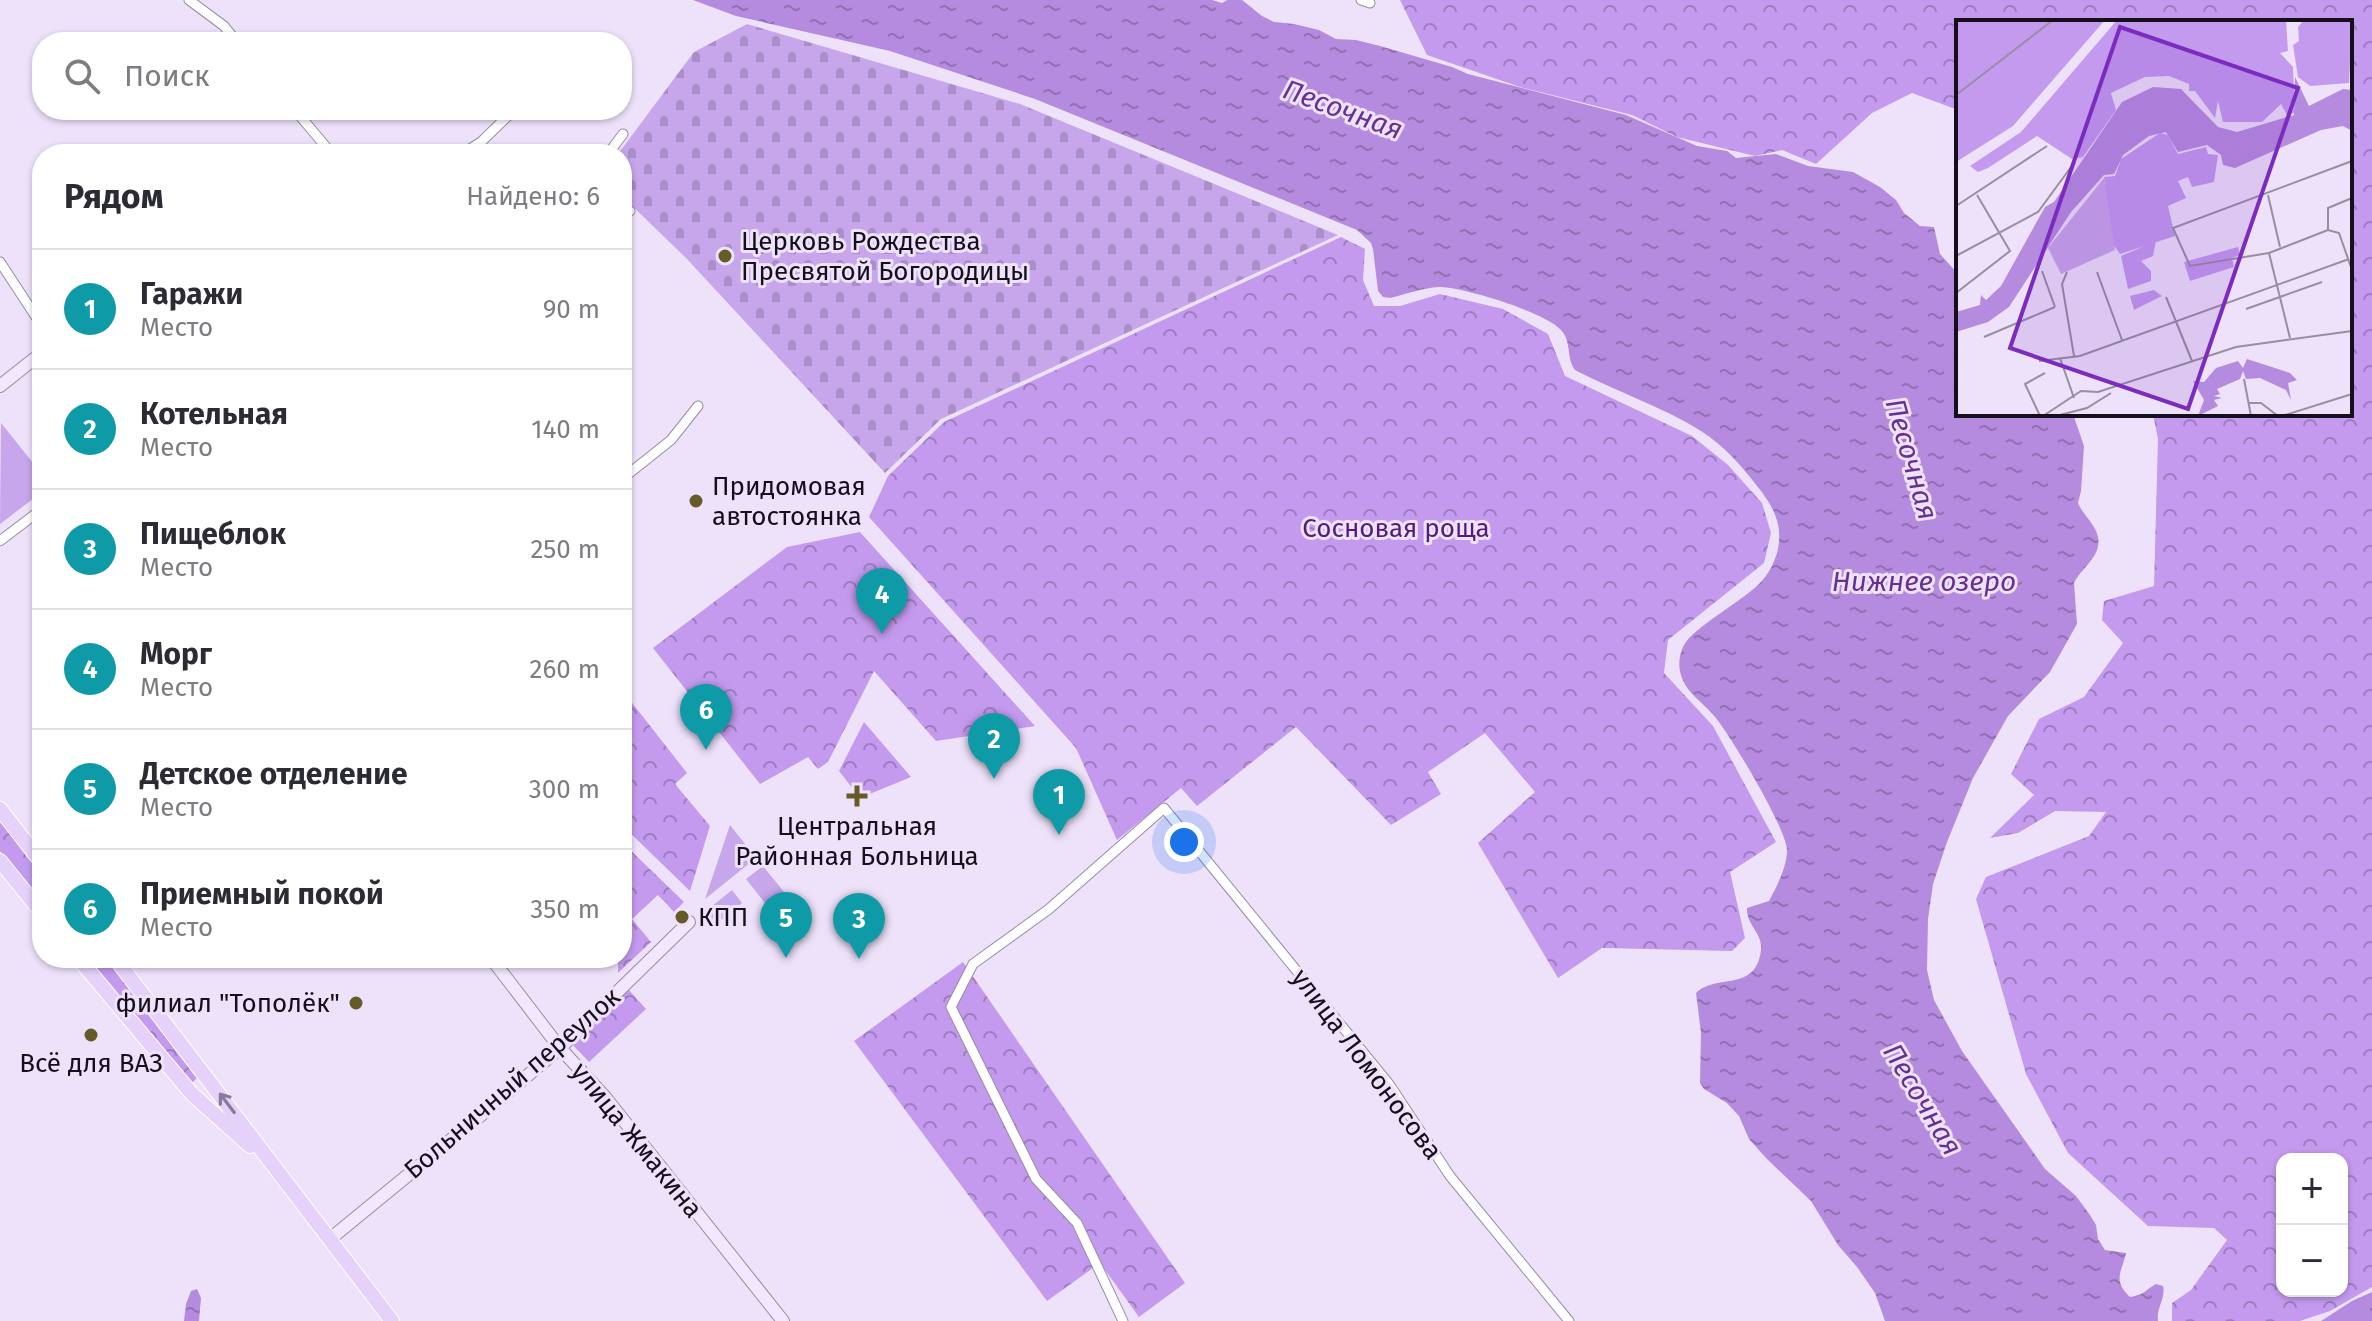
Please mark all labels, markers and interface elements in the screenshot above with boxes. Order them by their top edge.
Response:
inset map [1956,20,2352,416]
search box [32,32,632,120]
icon: search [60,54,104,98]
text: Поиск [124,58,210,94]
water label: Песочная [1279,73,1407,146]
text: Рядом [64,176,163,217]
text: Найдено: 6 [466,181,600,212]
place label: Церковь Рождества Пресвятой Богородицы [741,226,1029,287]
marker: Церковь Рождества Пресвятой Богородицы [716,247,734,265]
text: Гаражи [140,276,243,312]
text: 1 [84,294,96,325]
text: 90 m [543,294,600,325]
text: Место [140,312,213,343]
water label: Песочная [1878,395,1945,524]
text: Котельная [140,396,288,432]
text: 2 [83,414,97,445]
text: 140 m [531,414,600,445]
text: Место [140,432,213,463]
place label: Придомовая автостоянка [712,471,866,532]
marker: Придомовая автостоянка [687,492,705,510]
park label: Сосновая роща [1302,513,1490,544]
text: Пищеблок [140,516,286,552]
text: 3 [83,534,97,565]
text: 250 m [530,534,600,565]
text: Место [140,552,213,583]
water label: Нижнее озеро [1832,565,2016,598]
pin: 4 [856,568,908,634]
text: Морг [140,636,212,672]
text: 4 [83,654,97,685]
text: 260 m [530,654,600,685]
text: Место [140,672,213,703]
pin: 6 [680,684,732,750]
pin: 2 [968,713,1020,779]
text: Детское отделение [140,756,407,792]
pin: 1 [1033,769,1085,835]
text: 5 [83,774,97,805]
text: 300 m [529,774,600,805]
marker: Центральная Районная Больница [846,785,868,807]
text: Место [140,792,213,823]
place label: Центральная Районная Больница [735,811,979,872]
your location [1164,822,1204,862]
text: Приемный покой [140,876,384,912]
pin: 5 [760,892,812,958]
pin: 3 [833,893,885,959]
text: 6 [83,894,97,925]
text: 350 m [530,894,600,925]
place label: КПП [698,902,748,933]
marker: КПП [673,908,691,926]
text: Место [140,912,213,943]
street label: улица Ломоносова [1285,963,1448,1166]
street label: Больничный переулок [398,981,627,1186]
place label: филиал "Тополёк" [115,988,340,1019]
marker: филиал "Тополёк" [347,994,365,1012]
marker: Всё для ВАЗ [82,1026,100,1044]
water label: Песочная [1876,1037,1969,1161]
place label: Всё для ВАЗ [19,1048,163,1079]
street label: улица Жмакина [564,1056,709,1224]
one-way arrow [218,1093,235,1115]
map controls [2276,1153,2348,1297]
button: + [2276,1153,2348,1225]
button: − [2276,1225,2348,1297]

